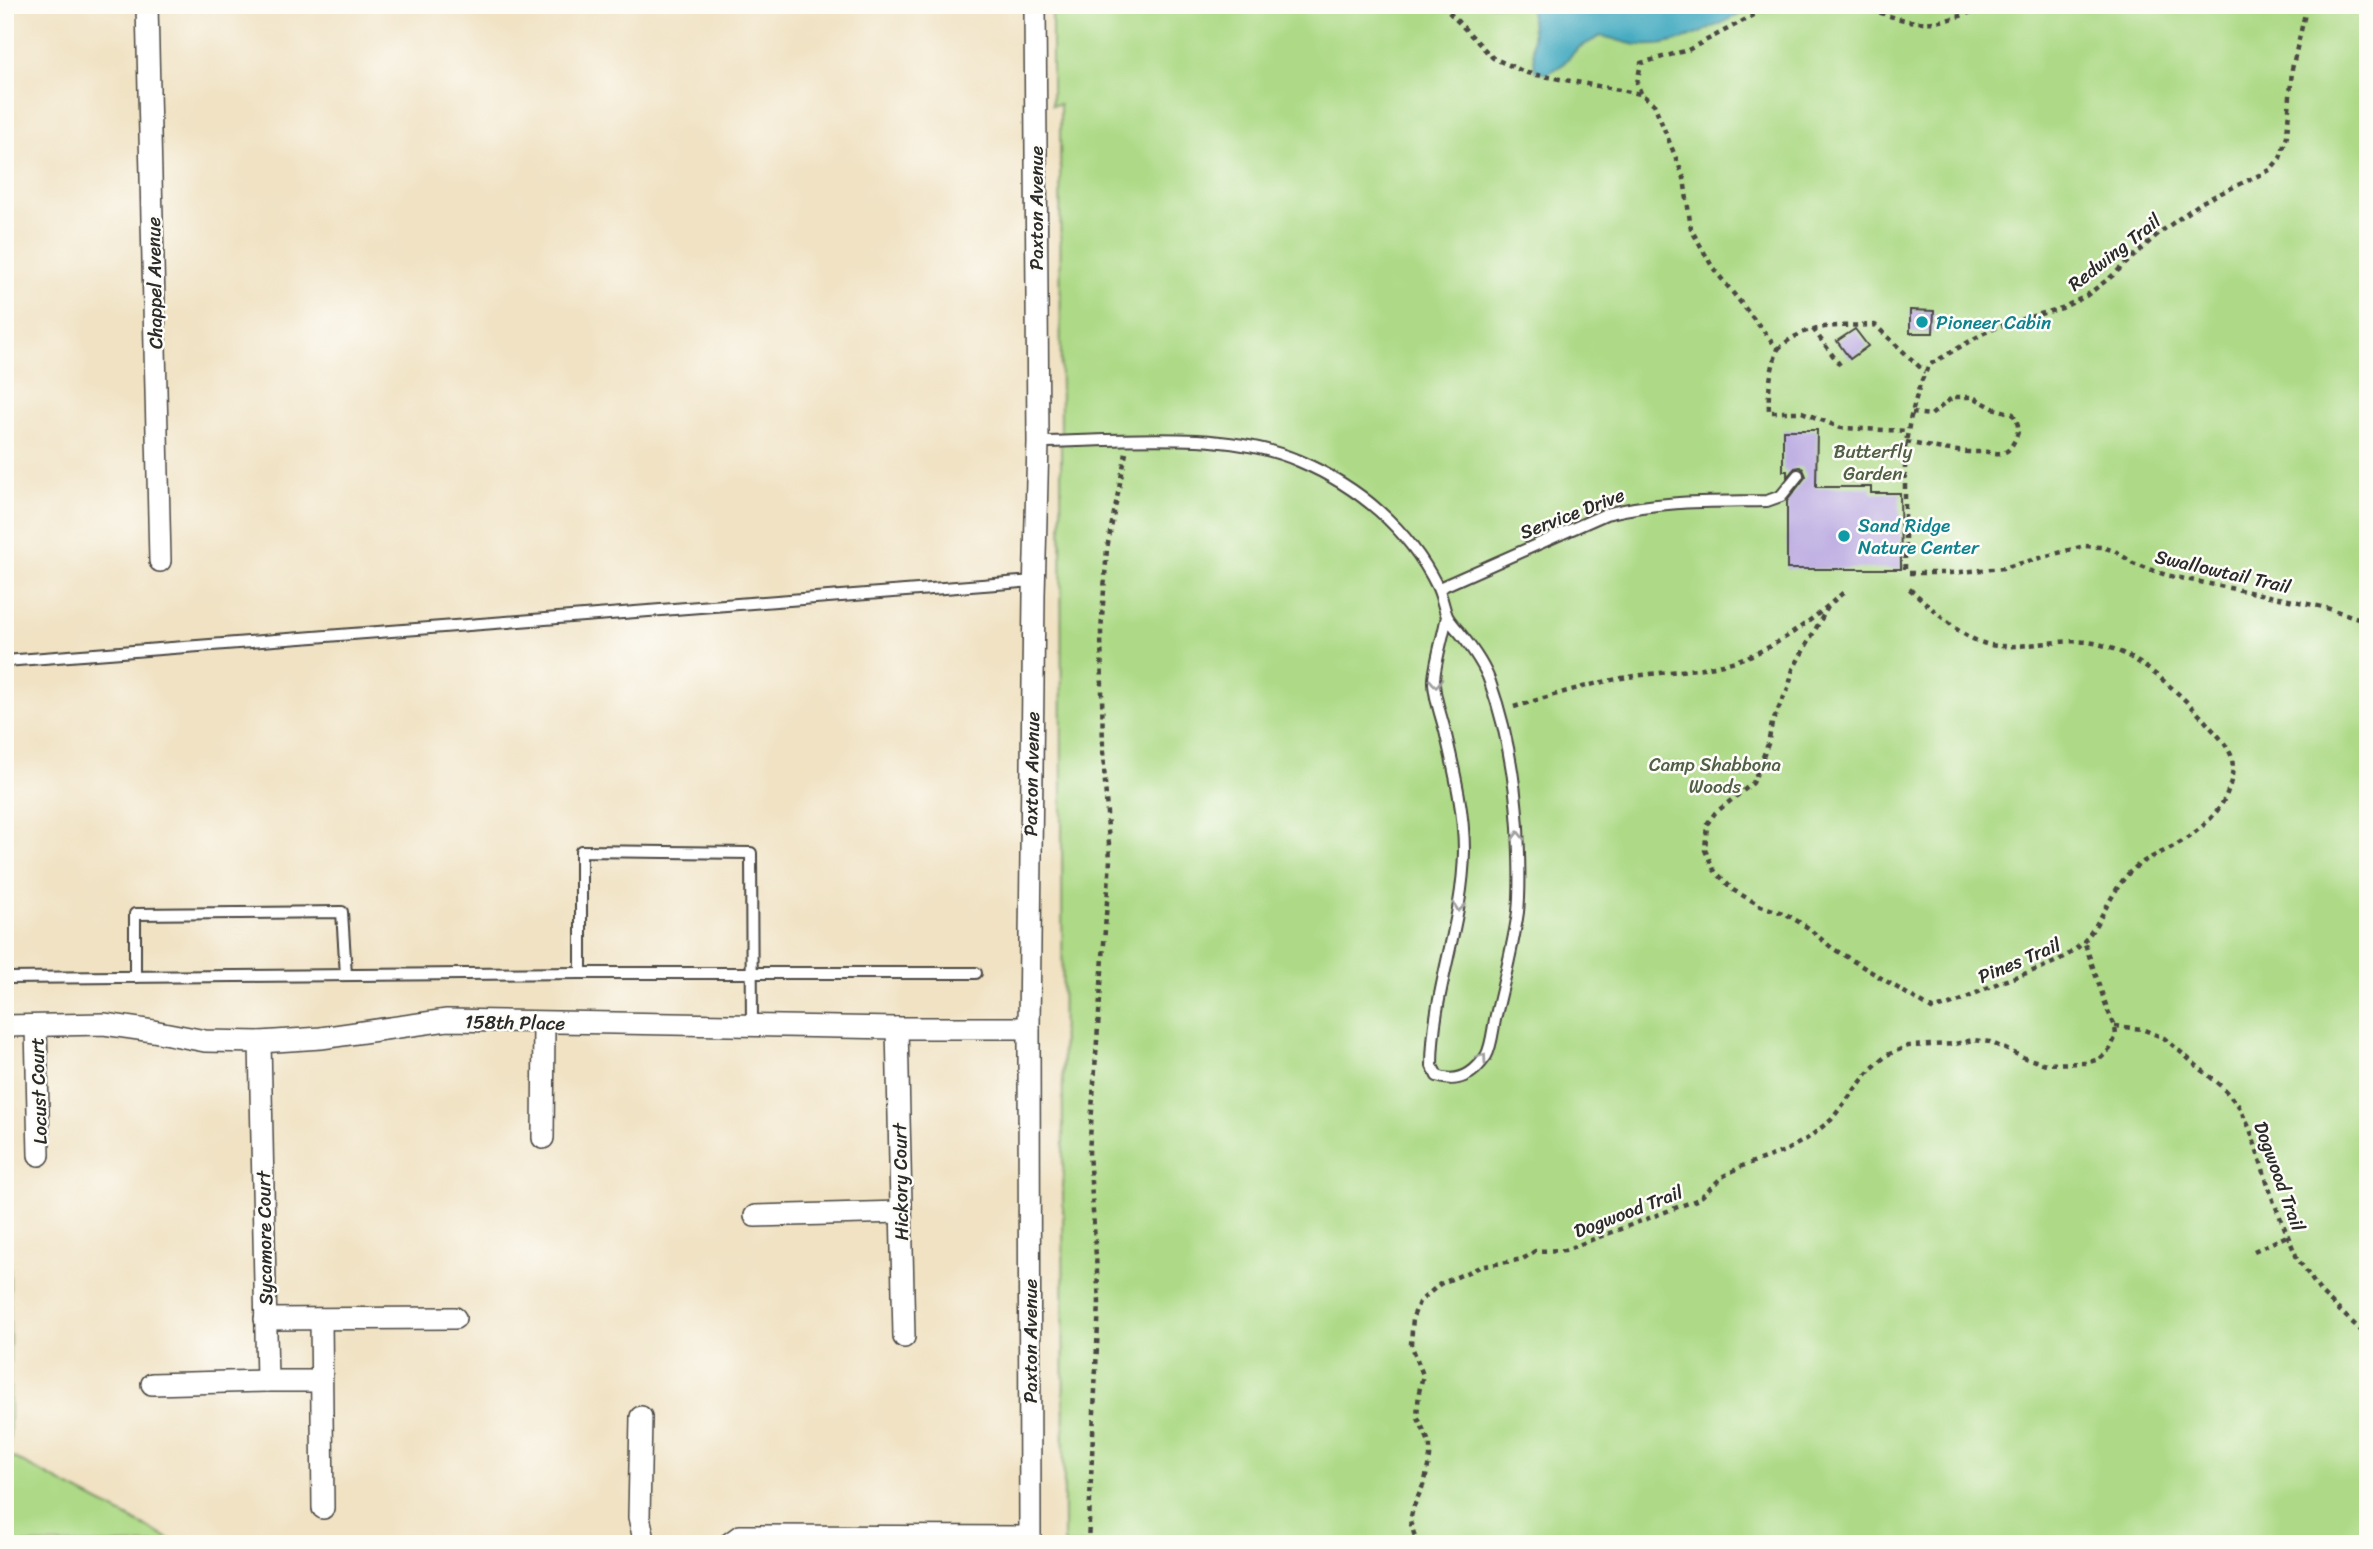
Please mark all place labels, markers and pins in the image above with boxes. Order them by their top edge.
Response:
place label: Pioneer Cabin [1936,306,2051,339]
marker: Pioneer Cabin [1914,314,1930,330]
place label: Sand Ridge Nature Center [1858,509,1980,564]
marker: Sand Ridge Nature Center [1836,528,1852,544]

